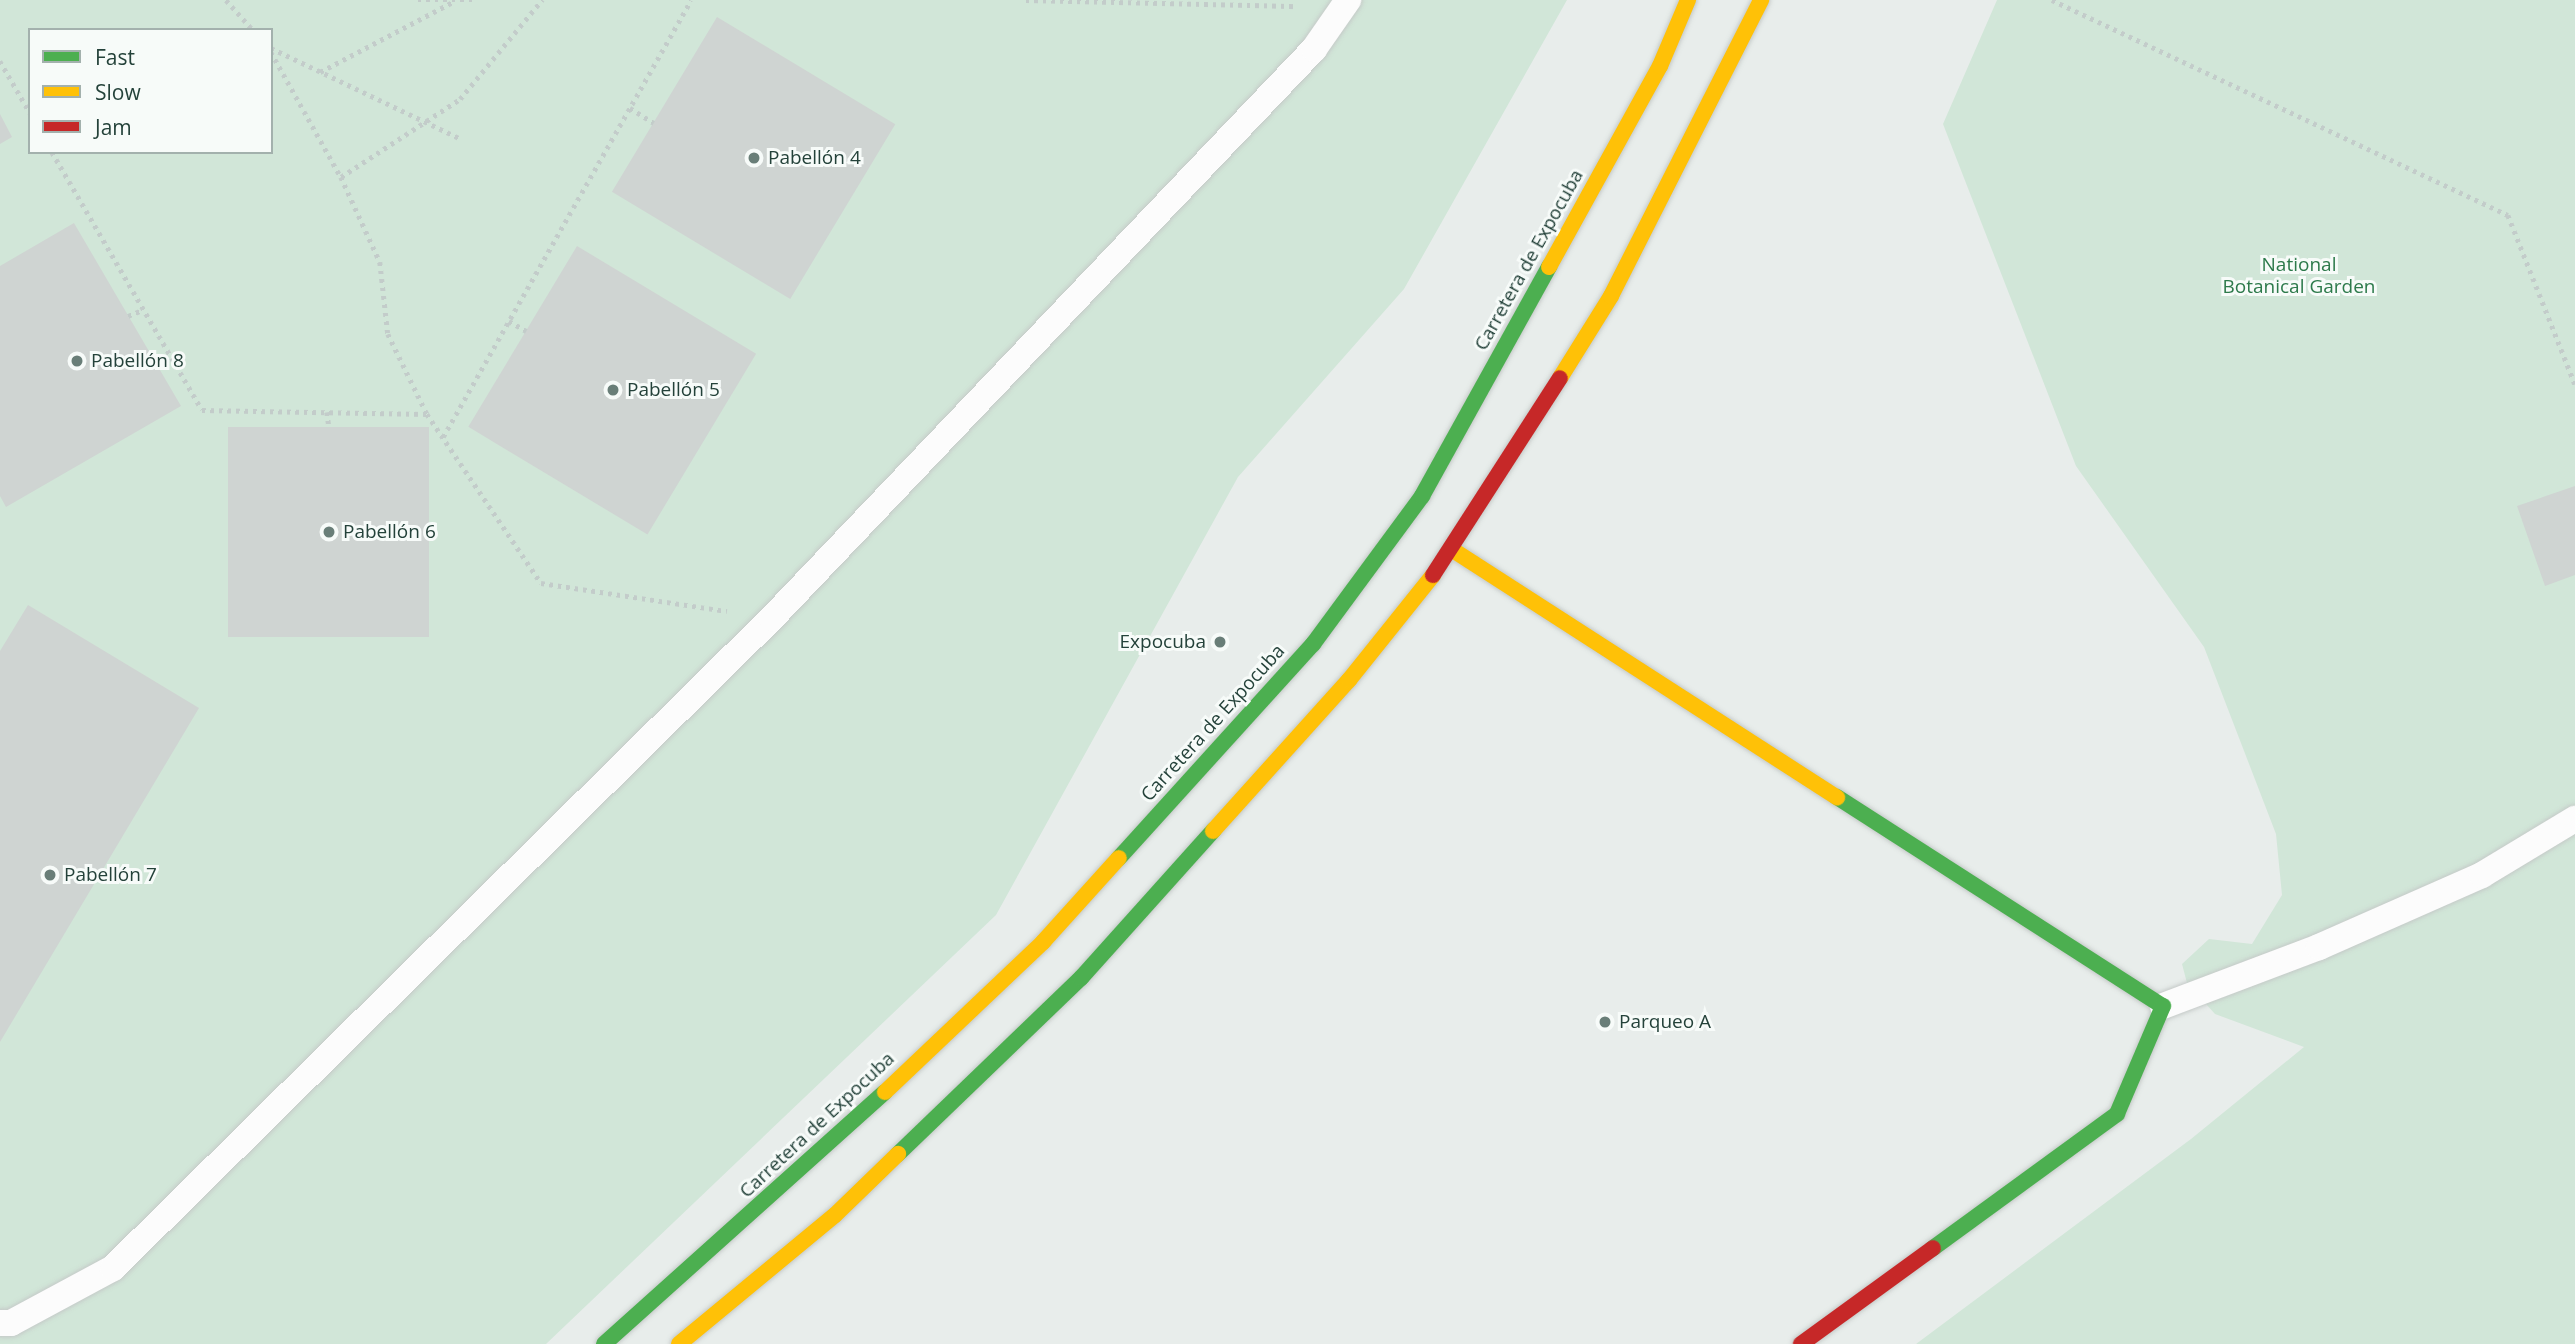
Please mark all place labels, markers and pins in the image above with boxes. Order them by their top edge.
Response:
place label: Pabellón 4 [768,147,861,169]
marker: Pabellón 4 [746,150,762,166]
place label: Pabellón 8 [91,350,184,372]
marker: Pabellón 8 [69,353,85,369]
place label: Pabellón 5 [627,379,720,401]
marker: Pabellón 5 [605,382,621,398]
place label: Pabellón 6 [343,521,436,543]
marker: Pabellón 6 [321,524,337,540]
place label: Expocuba [1120,631,1206,653]
marker: Expocuba [1212,634,1228,650]
place label: Pabellón 7 [64,864,157,886]
marker: Pabellón 7 [42,867,58,883]
place label: Parqueo A [1619,1011,1711,1033]
marker: Parqueo A [1597,1014,1613,1030]

